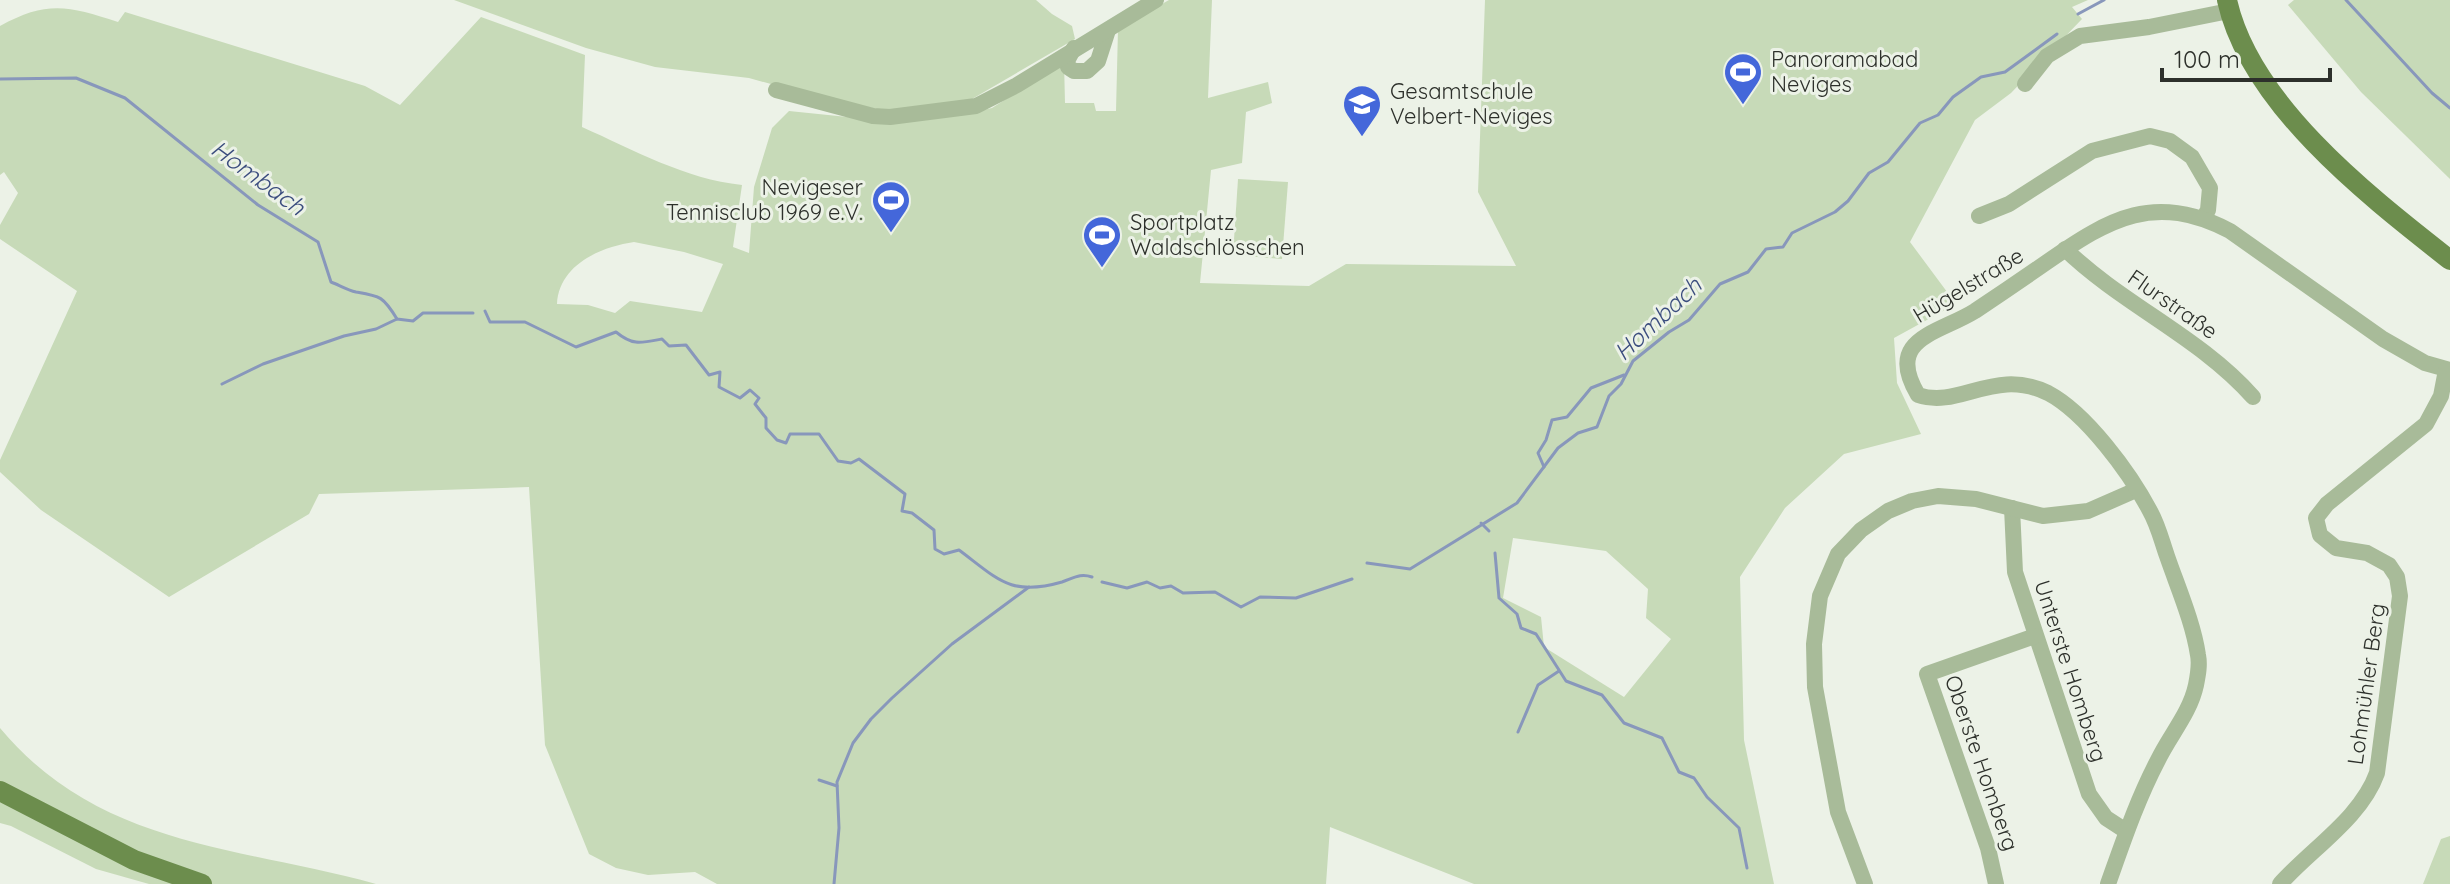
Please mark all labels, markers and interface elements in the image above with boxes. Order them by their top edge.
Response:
scale bar [2162,32,2330,82]
text: 100 m [2174,44,2240,74]
place label: Panoramabad Neviges [1771,45,1918,98]
sports icon: Panoramabad Neviges [1722,51,1764,106]
place label: Gesamtschule Velbert-Neviges [1390,77,1553,130]
school or university icon: Gesamtschule Velbert-Neviges [1341,83,1383,138]
water label: Hombach [206,133,312,222]
place label: Nevigeser Tennisclub 1969 e.V. [666,173,864,226]
sports icon: Nevigeser Tennisclub 1969 e.V. [870,179,912,234]
place label: Sportplatz Waldschlösschen [1130,208,1305,261]
sports icon: Sportplatz Waldschlösschen [1081,214,1123,269]
street label: Hügelstraße [1908,241,2028,329]
street label: Flurstraße [2123,263,2223,345]
water label: Hombach [1607,270,1708,366]
street label: Unterste Homberg [2028,577,2114,765]
street label: Lohmühler Berg [2341,601,2391,767]
street label: Oberste Homberg [1939,671,2025,855]

